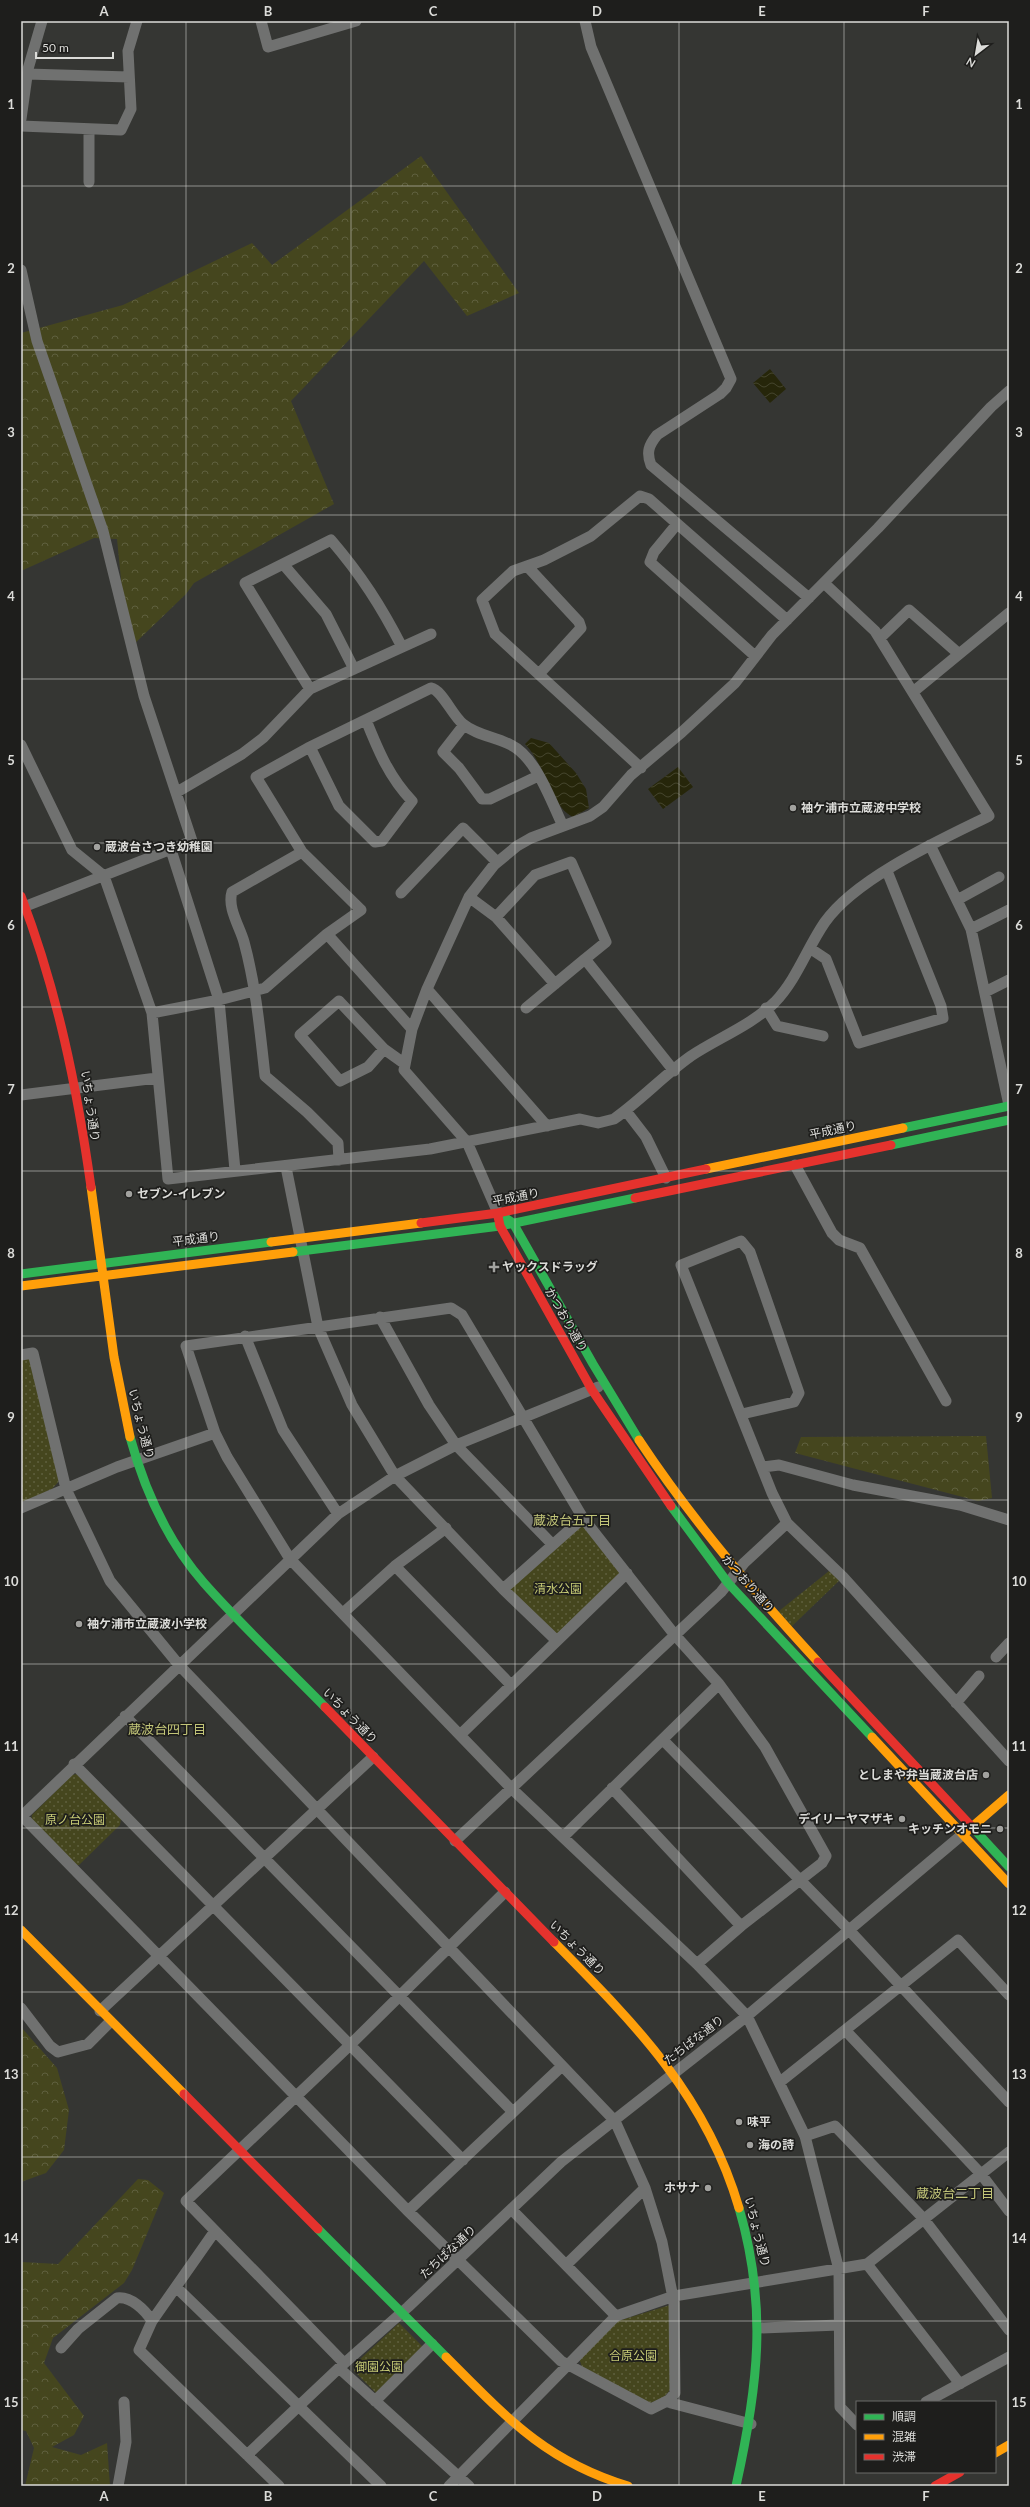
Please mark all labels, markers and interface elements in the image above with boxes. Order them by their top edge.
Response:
text: A [98,3,109,19]
text: B [264,3,273,19]
text: C [429,3,438,19]
text: D [592,3,602,19]
text: E [758,3,766,19]
text: F [922,3,930,19]
scale bar [36,34,113,60]
north arrow [956,34,996,74]
text: 50 m [42,40,69,55]
text: N [964,55,978,71]
text: 1 [7,96,15,112]
text: 1 [1015,96,1023,112]
text: 2 [7,260,15,276]
text: 2 [1015,260,1023,276]
text: 3 [7,424,15,440]
text: 3 [1015,424,1023,440]
text: 4 [7,588,15,604]
text: 4 [1015,588,1023,604]
text: 5 [7,752,15,768]
text: 5 [1015,752,1023,768]
place label: 袖ケ浦市立蔵波中学校 [801,800,921,815]
marker: 袖ケ浦市立蔵波中学校 [788,803,798,813]
place label: 蔵波台さつき幼稚園 [105,839,213,854]
marker: 蔵波台さつき幼稚園 [92,842,102,852]
text: 6 [7,917,15,933]
text: 6 [1015,917,1023,933]
street label: いちょう通り [78,1069,103,1143]
text: 7 [7,1081,15,1097]
text: 7 [1015,1081,1023,1097]
street label: 平成通り [808,1117,858,1142]
street label: 平成通り [491,1185,541,1208]
place label: セブン-イレブン [137,1186,225,1201]
marker: セブン-イレブン [124,1189,134,1199]
street label: 平成通り [171,1228,221,1249]
text: 8 [7,1245,15,1261]
text: 8 [1015,1245,1023,1261]
place label: ヤックスドラッグ [502,1259,598,1274]
marker: ヤックスドラッグ [489,1262,499,1272]
street label: かつおり通り [542,1285,591,1355]
street label: いちょう通り [125,1387,157,1461]
text: 9 [7,1409,15,1425]
text: 9 [1015,1409,1023,1425]
district label: 蔵波台五丁目 [533,1512,611,1528]
street label: かつおり通り [719,1552,778,1616]
text: 10 [3,1573,19,1589]
text: 10 [1011,1573,1027,1589]
park label: 清水公園 [534,1581,582,1596]
place label: 袖ケ浦市立蔵波小学校 [87,1616,207,1631]
marker: 袖ケ浦市立蔵波小学校 [74,1619,84,1629]
street label: いちょう通り [320,1685,381,1747]
district label: 蔵波台四丁目 [128,1721,206,1737]
text: 11 [3,1738,19,1754]
text: 11 [1011,1738,1027,1754]
place label: としまや弁当蔵波台店 [858,1767,978,1782]
marker: としまや弁当蔵波台店 [981,1770,991,1780]
place label: デイリーヤマザキ [798,1811,894,1826]
park label: 原ノ台公園 [45,1812,105,1827]
marker: デイリーヤマザキ [897,1814,907,1824]
place label: キッチンオモニ [908,1821,992,1836]
marker: キッチンオモニ [995,1824,1005,1834]
text: 12 [3,1902,19,1918]
text: 12 [1011,1902,1027,1918]
street label: いちょう通り [547,1917,608,1978]
street label: たちばな通り [661,2012,727,2068]
text: 13 [3,2066,19,2082]
text: 13 [1011,2066,1027,2082]
place label: 味平 [747,2114,771,2129]
marker: 味平 [734,2117,744,2127]
place label: 海の詩 [758,2137,794,2152]
marker: 海の詩 [745,2140,755,2150]
place label: ホサナ [664,2180,700,2195]
marker: ホサナ [703,2183,713,2193]
district label: 蔵波台二丁目 [916,2185,994,2201]
street label: いちょう通り [741,2195,773,2269]
street label: たちばな通り [416,2222,479,2282]
text: 14 [3,2230,19,2246]
text: 14 [1011,2230,1027,2246]
park label: 合原公園 [609,2348,657,2363]
park label: 御園公園 [355,2359,403,2374]
text: 15 [3,2394,19,2410]
text: 15 [1011,2394,1027,2410]
legend [856,2401,996,2473]
text: 順調 [892,2409,916,2424]
text: 混雑 [892,2429,916,2444]
text: 渋滞 [892,2449,916,2464]
text: A [98,2488,109,2504]
text: B [264,2488,273,2504]
text: C [429,2488,438,2504]
text: D [592,2488,602,2504]
text: E [758,2488,766,2504]
text: F [922,2488,930,2504]

